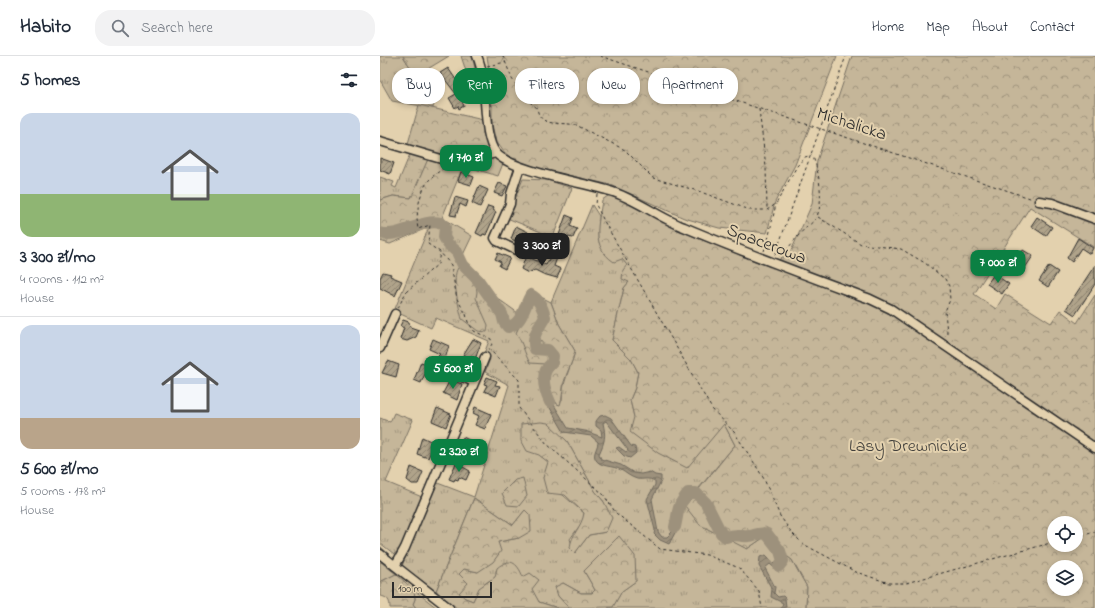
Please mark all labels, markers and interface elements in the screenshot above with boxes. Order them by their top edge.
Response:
search box [95,10,375,46]
text: Habito [20,14,71,41]
icon: search [109,17,131,39]
text: Search here [141,17,213,39]
text: Home [872,17,904,38]
text: Map [926,17,950,38]
text: About [972,17,1008,38]
text: Contact [1030,17,1075,38]
text: 5 homes [20,68,80,93]
chip: Buy [392,68,445,104]
chip: Rent [453,68,507,104]
chip: Filters [515,68,579,104]
chip: New [587,68,640,104]
chip: Apartment [648,68,738,104]
icon: filters [338,69,360,91]
street label: Michalicka [813,101,890,148]
icon: home [154,139,226,211]
pin: 1 710 zł [425,145,507,179]
text: 1 710 zł [449,148,483,167]
street label: Spacerowa [723,218,810,272]
pin: 3 300 zł [501,233,583,267]
text: 3 300 zł [524,236,560,255]
text: 3 300 zł/mo [20,245,96,270]
pin: 7 000 zł [957,250,1039,284]
text: 7 000 zł [979,253,1017,272]
text: 4 rooms · 112 m² [20,270,104,289]
text: House [20,289,54,308]
icon: home [154,351,226,423]
pin: 5 600 zł [412,356,494,390]
text: 5 600 zł [433,359,473,378]
park label: Lasy Drewnickie [849,434,968,460]
pin: 2 320 zł [418,439,500,473]
text: 2 320 zł [440,442,478,461]
text: 5 600 zł/mo [20,457,99,482]
text: 5 rooms · 178 m² [20,482,106,501]
text: House [20,501,54,520]
map controls [1047,516,1083,596]
button: locate [1047,516,1083,552]
button: layers [1047,560,1083,596]
scale bar [392,580,492,599]
text: 100 m [398,581,422,597]

